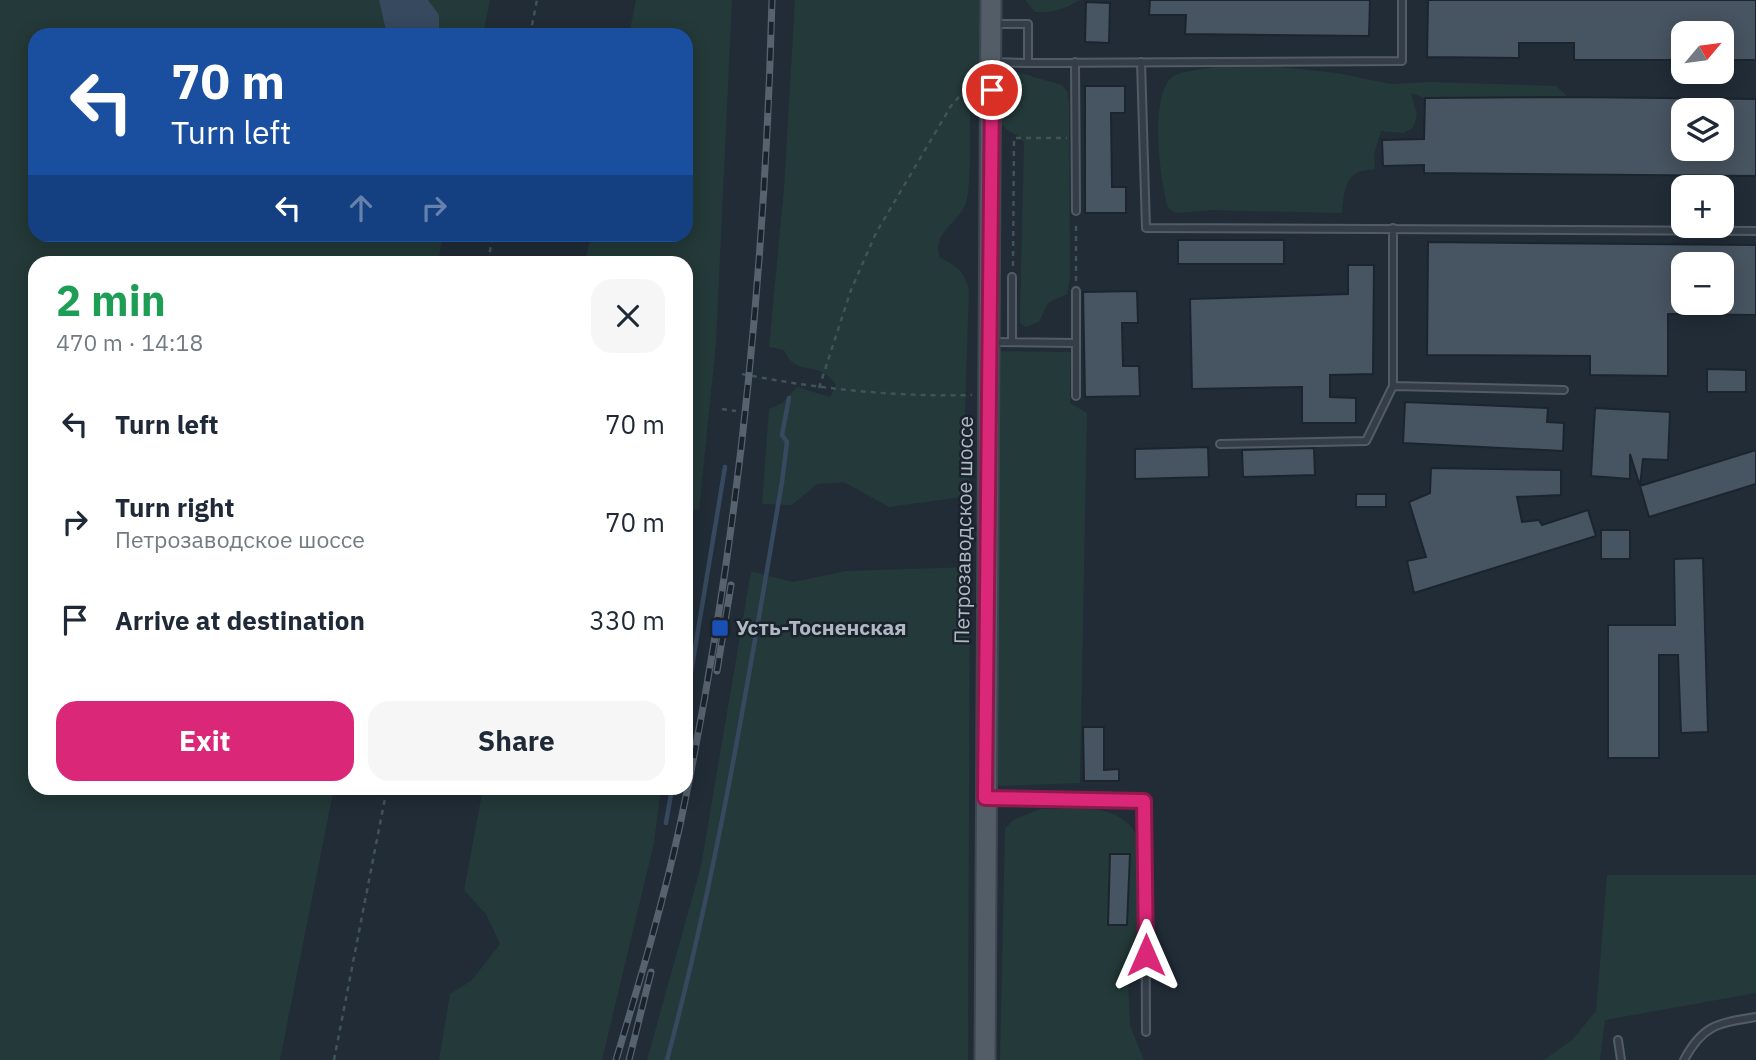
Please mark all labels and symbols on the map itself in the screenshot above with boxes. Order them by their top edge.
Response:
north arrow [1671,21,1734,84]
pin [962,60,1022,120]
street label: Петрозаводское шоссе [947,416,979,644]
place label: Усть-Тосненская [736,613,907,641]
marker: Усть-Тосненская [710,618,730,638]
position arrow [1109,918,1183,992]

